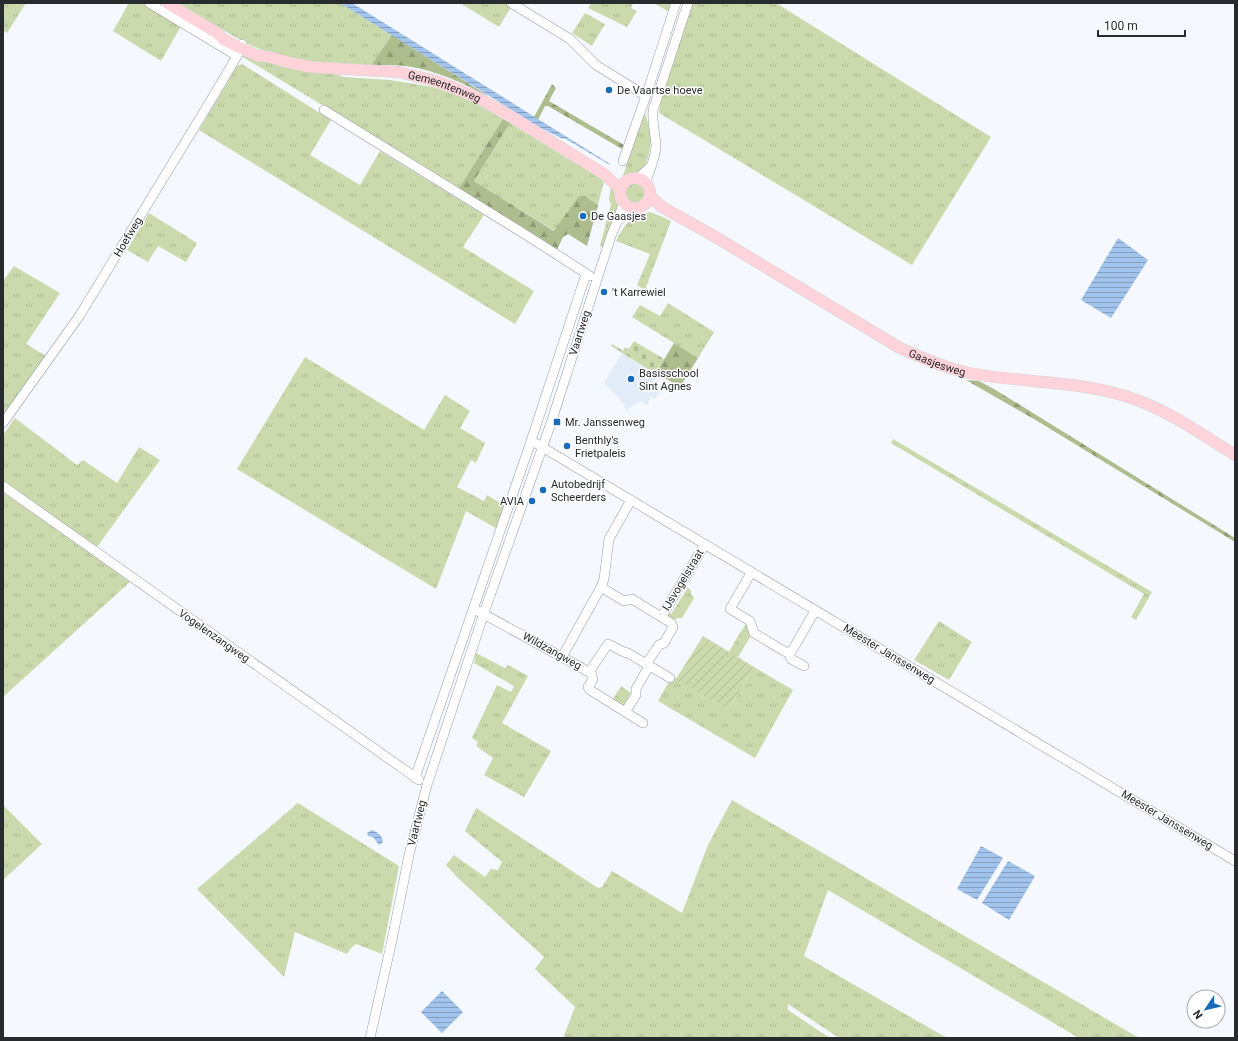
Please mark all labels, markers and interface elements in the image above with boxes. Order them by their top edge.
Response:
scale bar [1098,12,1185,38]
text: 100 m [1104,19,1138,33]
street label: Gemeentenweg [407,68,483,105]
place label: De Vaartse hoeve [617,84,703,97]
marker: De Vaartse hoeve [604,85,614,95]
place label: De Gaasjes [591,210,646,223]
marker: De Gaasjes [578,211,588,221]
street label: Hoefweg [111,215,145,259]
place label: 't Karrewiel [612,286,666,299]
marker: 't Karrewiel [599,287,609,297]
street label: Vaartweg [567,309,593,357]
street label: Gaasjesweg [907,346,967,379]
place label: Basisschool Sint Agnes [639,367,699,393]
marker: Basisschool Sint Agnes [626,374,636,384]
place label: Mr. Janssenweg [565,416,645,429]
marker: Mr. Janssenweg [552,417,562,427]
place label: Benthly's Frietpaleis [575,434,626,460]
marker: Benthly's Frietpaleis [562,441,572,451]
place label: Autobedrijf Scheerders [551,478,606,504]
marker: Autobedrijf Scheerders [538,485,548,495]
place label: AVIA [500,495,525,508]
marker: AVIA [527,496,537,506]
street label: IJsvogelstraat [660,547,707,613]
street label: Vogelenzangweg [176,607,252,665]
street label: Meester Janssenweg [841,622,937,686]
street label: Wildzangweg [520,629,584,673]
street label: Meester Janssenweg [1119,788,1215,852]
street label: Vaartweg [405,799,429,847]
north arrow [1186,989,1226,1029]
text: N [1191,1007,1206,1021]

